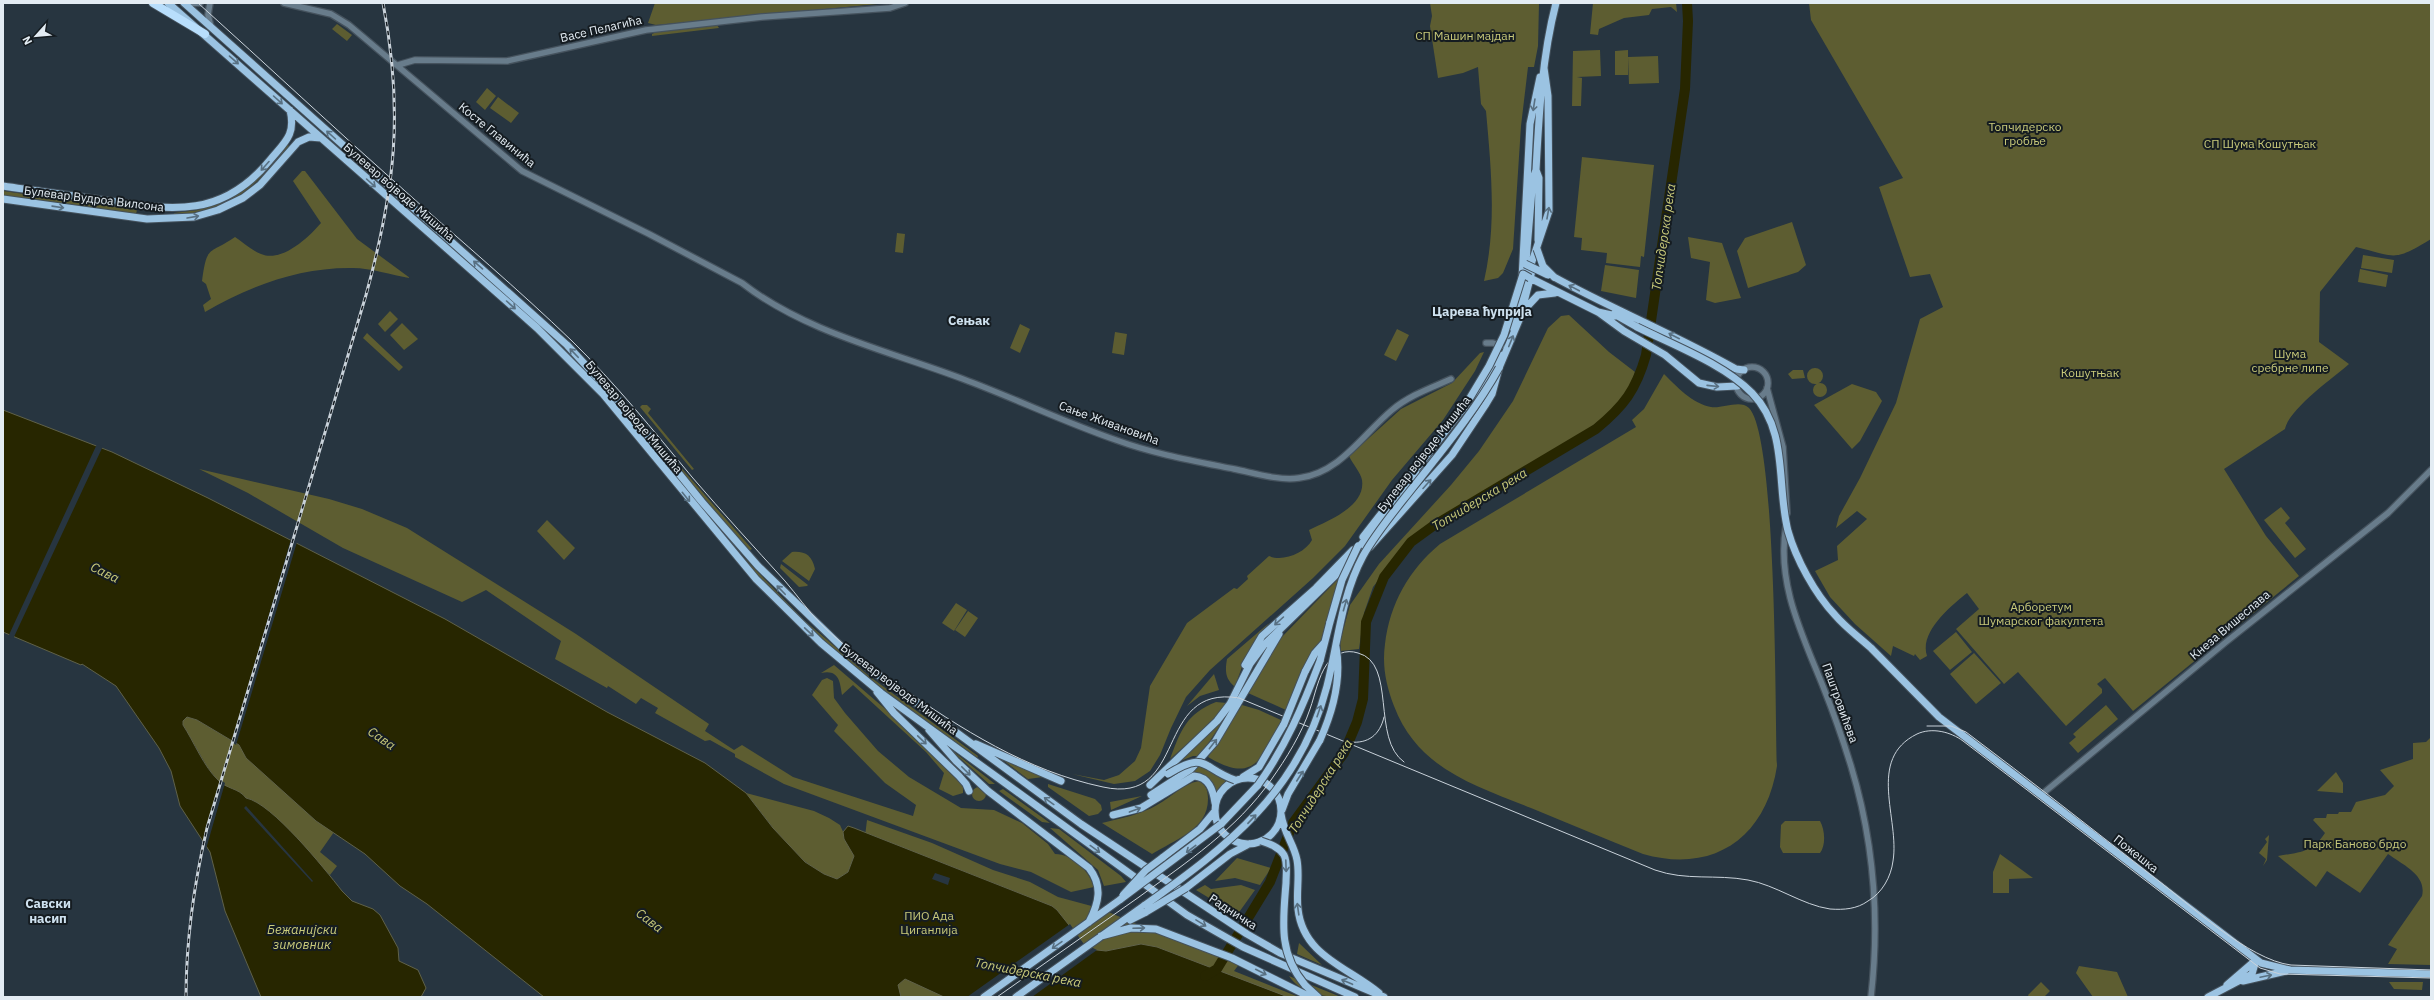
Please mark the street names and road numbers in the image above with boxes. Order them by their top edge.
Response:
street label: Васе Пелагића [559,12,644,45]
street label: Косте Главинића [456,99,539,171]
street label: Булевар војводе Мишића [341,139,458,244]
street label: Булевар Вудроа Вилсона [23,182,165,215]
street label: Булевар војводе Мишића [583,357,686,477]
street label: Булевар војводе Мишића [1374,392,1474,514]
street label: Сање Живановића [1057,397,1162,448]
street label: Кнеза Вишеслава [2187,586,2273,663]
street label: Булевар војводе Мишића [838,640,961,738]
street label: Паштровићева [1819,661,1862,745]
street label: Пожешка [2111,831,2162,876]
street label: Радничка [1206,890,1261,933]

